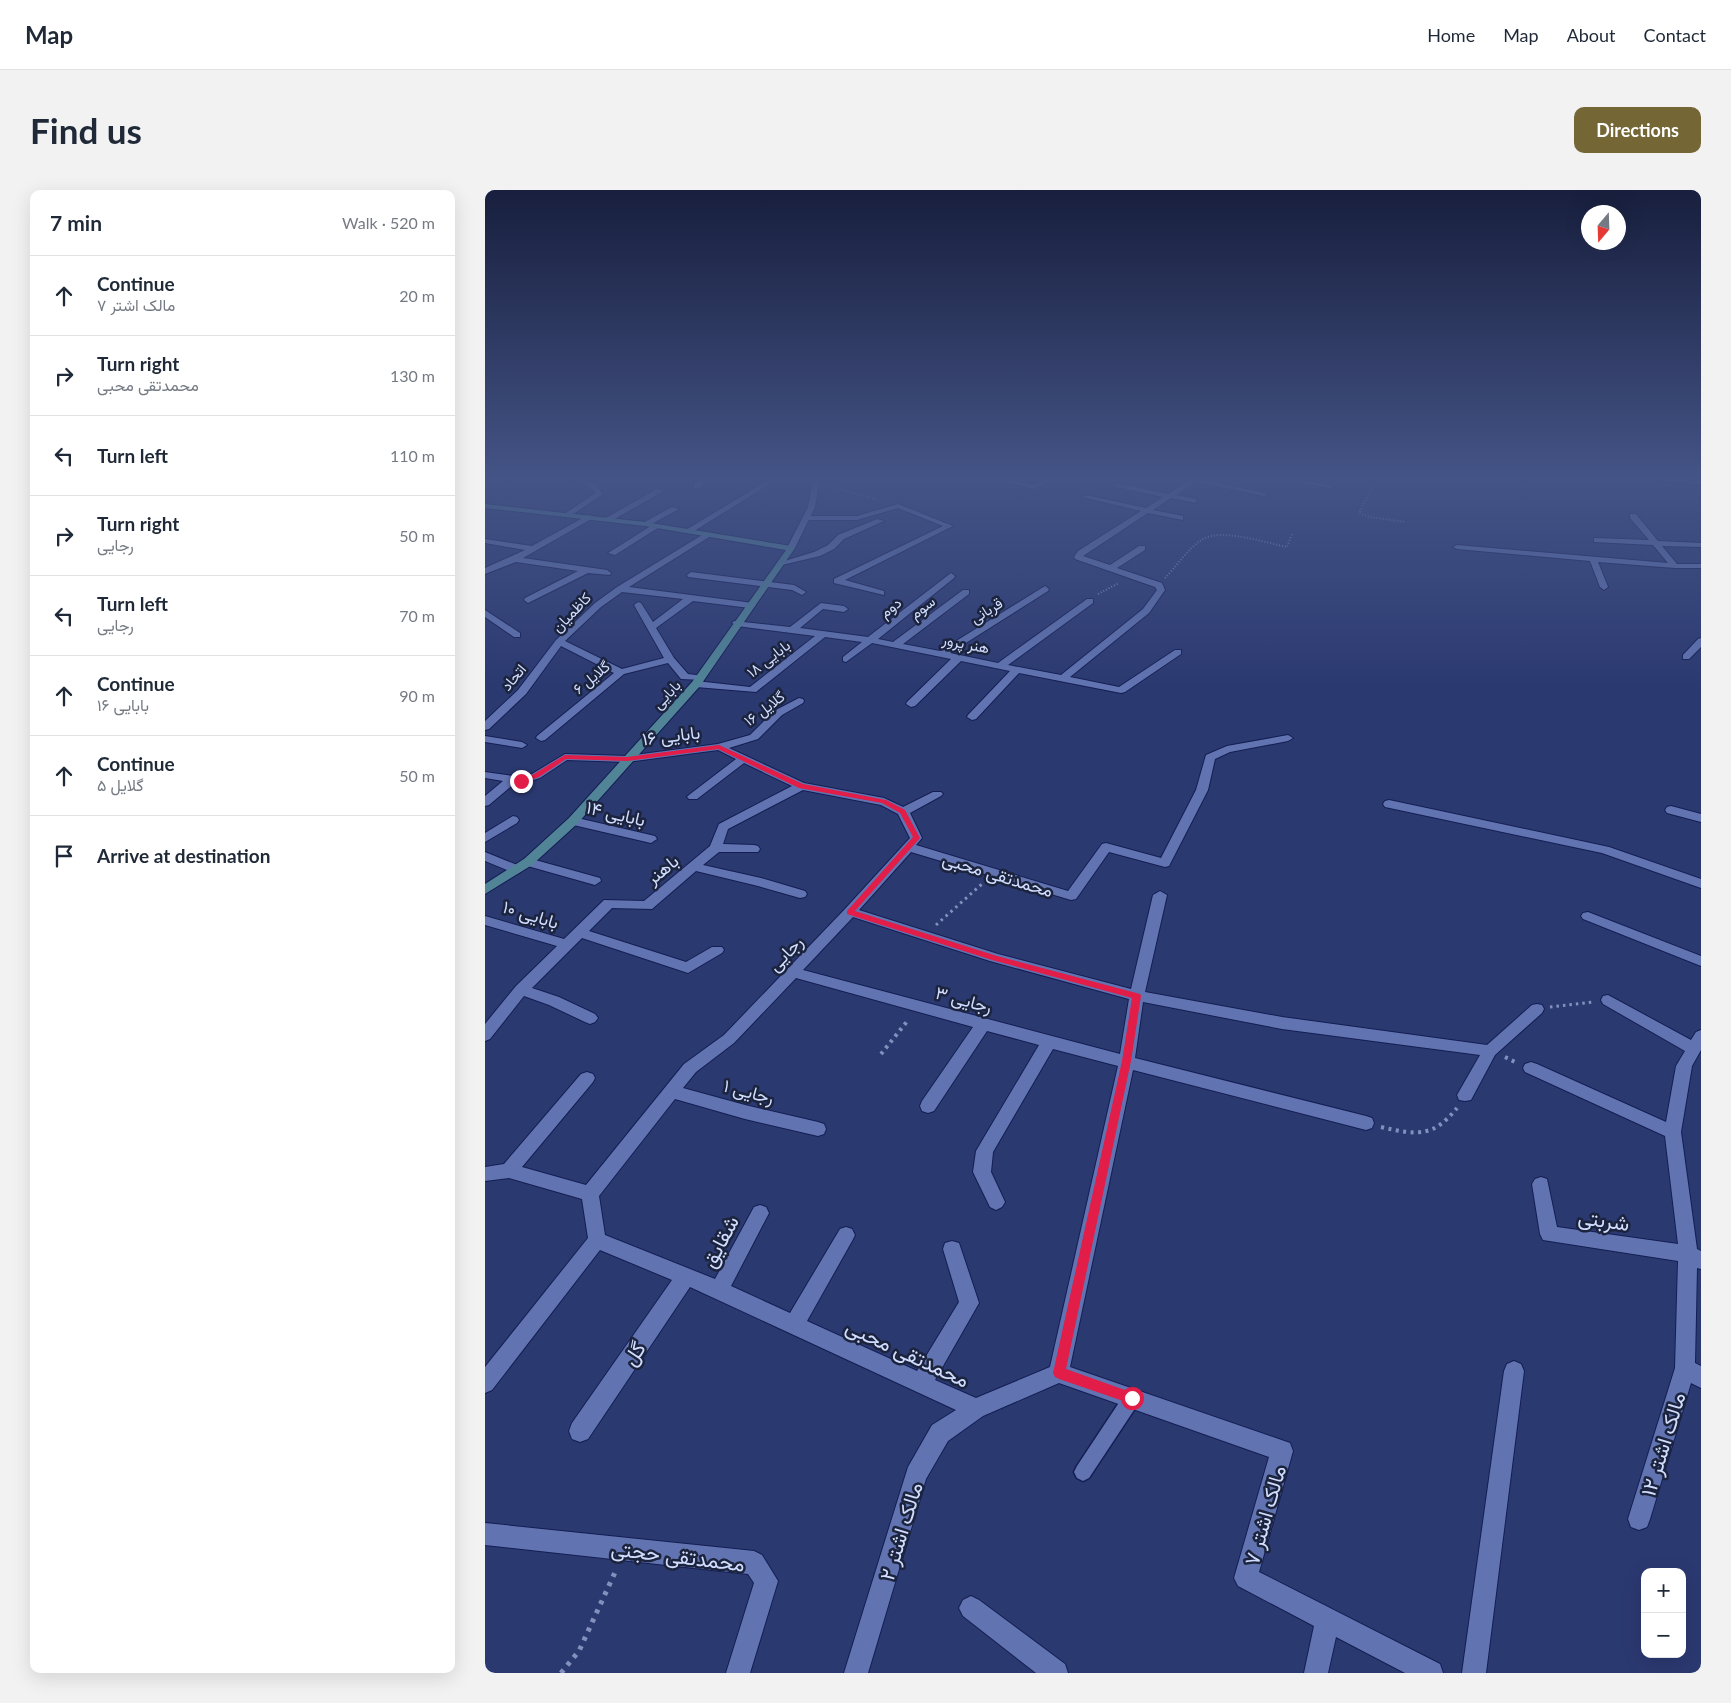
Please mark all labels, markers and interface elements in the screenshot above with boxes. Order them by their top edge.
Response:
text: Map [25,20,73,49]
text: Home [1427,24,1475,46]
text: Map [1503,24,1539,46]
text: About [1567,24,1616,46]
text: Contact [1644,24,1706,46]
button: Directions [1574,107,1701,153]
text: Find us [30,109,142,151]
north arrow [1581,205,1626,250]
text: 7 min [50,210,102,235]
text: Walk · 520 m [342,213,435,232]
text: Continue [97,272,175,295]
icon: ahead [50,282,78,310]
text: 20 m [399,286,435,305]
text: مالک اشتر ۷ [97,295,175,314]
text: Turn right [97,352,179,375]
icon: right [50,362,78,390]
text: 130 m [390,366,435,385]
text: محمدتقی محبی [97,375,199,394]
icon: left [50,442,78,470]
text: Turn left [97,444,168,467]
text: 110 m [390,446,435,465]
text: Turn right [97,512,179,535]
icon: right [50,522,78,550]
text: 50 m [399,526,435,545]
text: رجایی [97,535,134,554]
street label: کاظمیان [548,588,595,636]
street label: سوم [906,591,940,624]
text: Turn left [97,592,168,615]
street label: دوم [875,593,906,623]
street label: قربانی [967,593,1007,629]
icon: left [50,602,78,630]
text: 70 m [399,606,435,625]
text: رجایی [97,615,134,634]
street label: هنر پرور [940,629,991,658]
street label: بابایی ۱۸ [743,635,795,682]
street label: گلایل ۶ [569,657,614,698]
street label: اتحاد [497,660,529,694]
text: Continue [97,672,175,695]
street label: بابایی [648,676,685,714]
icon: ahead [50,682,78,710]
text: 90 m [399,686,435,705]
street label: گلایل ۱۶ [740,687,789,730]
text: بابایی ۱۶ [97,695,149,714]
street label: بابایی ۱۶ [641,721,701,750]
text: Continue [97,752,175,775]
icon: ahead [50,762,78,790]
text: 50 m [399,766,435,785]
route end [510,770,533,793]
text: گلایل ۵ [97,775,144,794]
street label: بابایی ۱۴ [584,796,648,831]
icon: arrive [50,842,78,870]
text: Arrive at destination [97,844,270,867]
street label: محمدتقی محبی [940,847,1056,902]
street label: باهنر [640,849,683,890]
street label: بابایی ۱۰ [500,895,562,934]
street label: رجایی [763,931,808,976]
street label: رجایی ۳ [933,981,995,1018]
street label: رجایی ۱ [721,1074,777,1109]
street label: شربتی [1576,1203,1631,1237]
street label: شقایق [695,1211,744,1272]
street label: محمدتقی محبی [842,1312,974,1392]
street label: گل [616,1336,651,1370]
route start [1121,1387,1144,1410]
street label: مالک اشتر ۱۲ [1634,1389,1692,1500]
street label: مالک اشتر ۷ [1238,1462,1292,1568]
street label: مالک اشتر ۲ [873,1479,929,1584]
street label: محمدتقی حجتی [610,1534,746,1577]
map controls [1641,1568,1686,1658]
button: + [1641,1568,1686,1613]
button: − [1641,1613,1686,1658]

